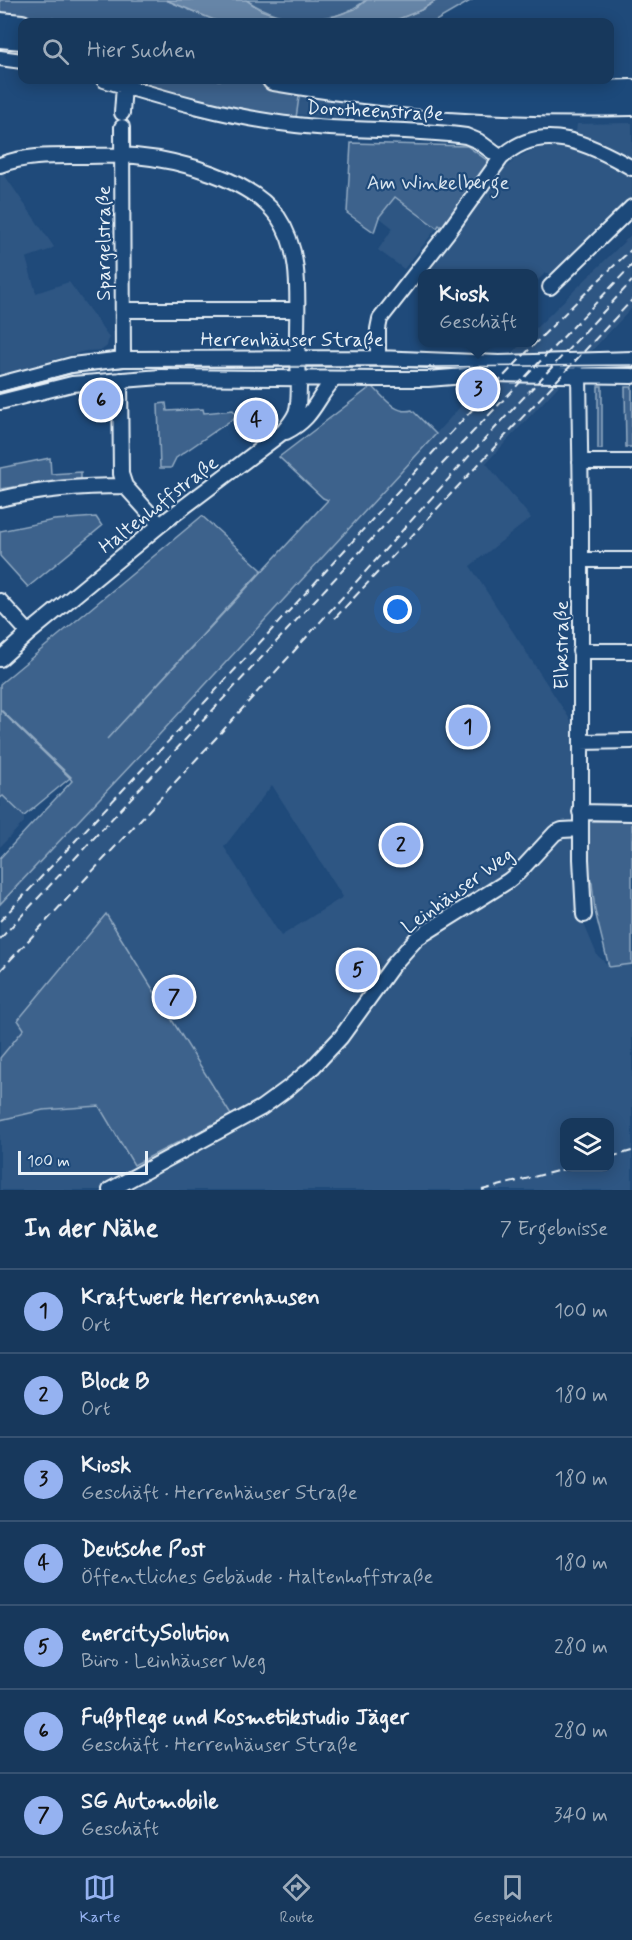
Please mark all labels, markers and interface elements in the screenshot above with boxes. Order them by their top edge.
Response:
search box [18,18,614,84]
icon: search [39,35,72,68]
text: Hier suchen [87,37,196,65]
street label: Dorotheenstraße [306,94,444,129]
park label: Am Winkelberge [367,170,510,199]
street label: Spargelstraße [91,185,118,301]
popup [418,269,538,347]
text: Kiosk [439,281,489,309]
text: Geschäft [439,309,517,336]
street label: Herrenhäuser Straße [200,327,384,354]
pin: 3 [458,366,498,412]
pin: 6 [82,378,120,422]
pin: 4 [236,398,276,442]
street label: Haltenhoffstraße [93,450,225,560]
your location [383,595,412,624]
street label: Elbestraße [549,600,576,690]
pin: 1 [448,704,488,750]
pin: 2 [382,822,420,868]
street label: Leinhäuser Weg [397,842,519,941]
pin: 5 [338,948,378,992]
pin: 7 [154,974,194,1020]
map controls [560,1118,614,1172]
button: layers [560,1118,614,1172]
scale bar [18,1148,148,1176]
text: 100 m [27,1151,70,1172]
text: In der Nähe [24,1212,158,1246]
text: 7 Ergebnisse [500,1216,608,1243]
text: Kraftwerk Herrenhausen [81,1284,320,1312]
text: 1 [39,1298,48,1325]
text: 100 m [554,1298,608,1325]
text: Ort [81,1312,110,1339]
text: Block B [81,1368,149,1396]
text: 2 [39,1382,48,1409]
text: 180 m [555,1382,608,1409]
text: Ort [81,1396,110,1423]
text: Kiosk [81,1452,131,1480]
text: 3 [39,1466,48,1493]
text: 180 m [555,1466,608,1493]
text: Geschäft · Herrenhäuser Straße [81,1480,357,1507]
text: Deutsche Post [81,1536,206,1564]
text: 4 [38,1550,49,1577]
text: 180 m [555,1550,608,1577]
text: Öffentliches Gebäude · Haltenhoffstraße [81,1564,433,1591]
text: enercitySolution [81,1620,229,1648]
text: 5 [38,1634,50,1661]
text: 280 m [554,1634,608,1661]
text: Büro · Leinhäuser Weg [81,1648,266,1675]
text: Fußpflege und Kosmetikstudio Jäger [81,1704,409,1732]
text: 6 [38,1718,49,1745]
text: 280 m [554,1718,608,1745]
text: Geschäft · Herrenhäuser Straße [81,1732,357,1759]
text: SG Automobile [81,1788,219,1816]
text: 7 [37,1802,50,1829]
text: 340 m [553,1802,608,1829]
text: Geschäft [81,1816,159,1843]
tab: Karte [79,1871,120,1928]
tab: Route [279,1871,314,1928]
tab: Gespeichert [473,1871,552,1928]

